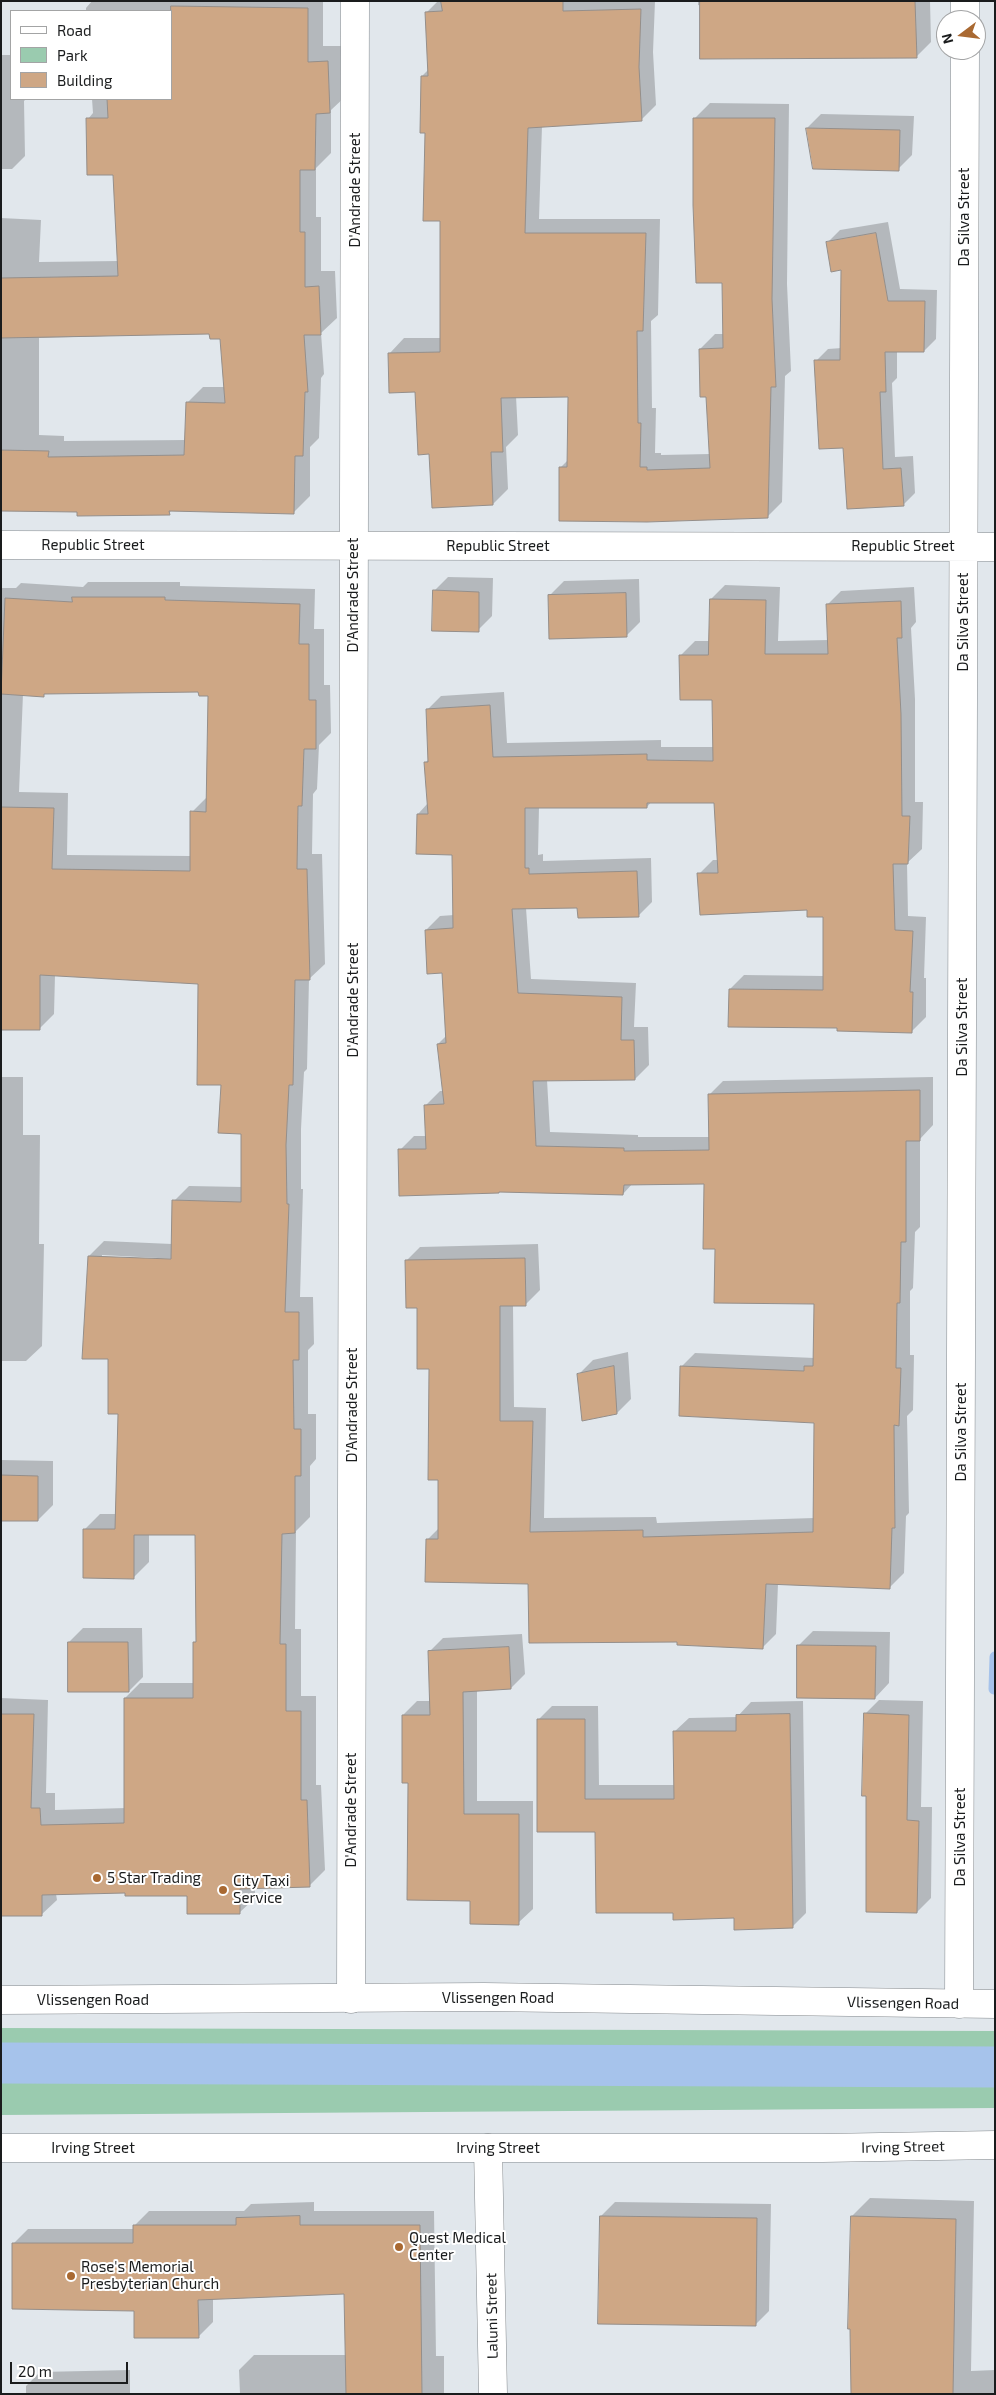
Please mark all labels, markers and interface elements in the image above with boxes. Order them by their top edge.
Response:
legend [10,10,172,100]
north arrow [936,10,986,60]
text: Road [57,21,92,39]
text: N [937,32,957,46]
text: Park [57,46,88,64]
text: Building [57,71,112,89]
street label: D'Andrade Street [346,132,364,248]
street label: Da Silva Street [955,168,973,266]
street label: Republic Street [41,536,145,554]
street label: D'Andrade Street [344,537,362,653]
street label: Republic Street [446,537,550,555]
street label: Republic Street [851,537,955,555]
street label: Da Silva Street [954,573,972,671]
street label: D'Andrade Street [344,942,362,1058]
street label: Da Silva Street [953,978,971,1076]
street label: D'Andrade Street [343,1347,361,1463]
street label: Da Silva Street [952,1383,970,1481]
street label: D'Andrade Street [342,1752,360,1868]
street label: Da Silva Street [951,1788,969,1886]
place label: 5 Star Trading [107,1869,201,1887]
marker: 5 Star Trading [91,1872,103,1884]
place label: City Taxi Service [233,1872,289,1907]
marker: City Taxi Service [217,1884,229,1896]
street label: Vlissengen Road [442,1989,554,2007]
street label: Vlissengen Road [37,1991,149,2009]
street label: Vlissengen Road [847,1993,959,2013]
street label: Irving Street [861,2137,945,2157]
street label: Irving Street [51,2139,135,2157]
street label: Irving Street [456,2139,540,2157]
place label: Quest Medical Center [409,2229,506,2264]
marker: Quest Medical Center [393,2241,405,2253]
place label: Rose's Memorial Presbyterian Church [81,2258,219,2293]
marker: Rose's Memorial Presbyterian Church [65,2270,77,2282]
street label: Laluni Street [482,2273,502,2359]
scale bar [12,2352,130,2384]
text: 20 m [18,2362,52,2380]

